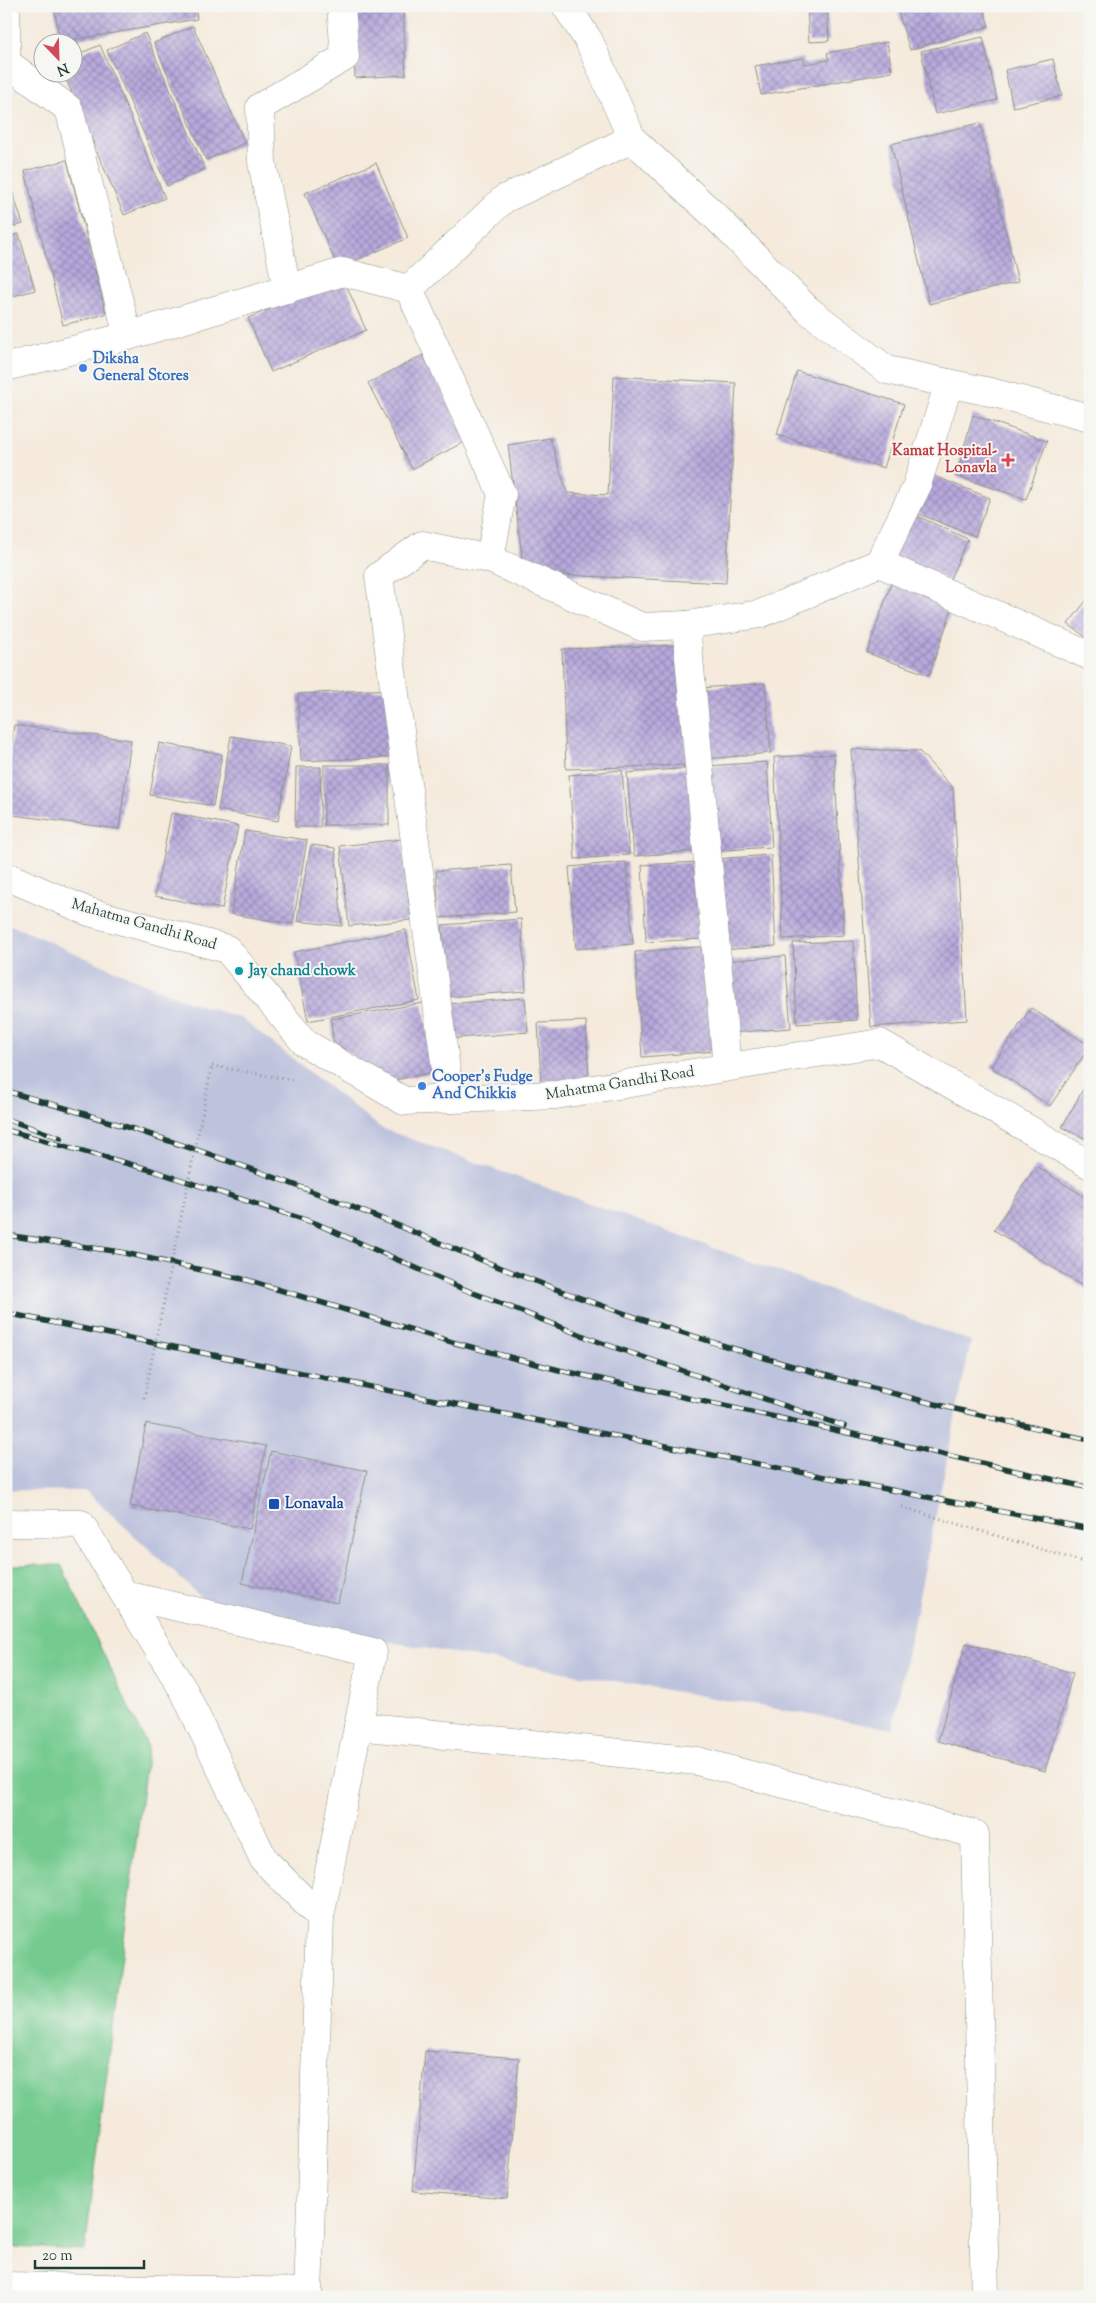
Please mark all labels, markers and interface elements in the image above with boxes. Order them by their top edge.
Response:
north arrow [32,32,82,82]
text: N [53,57,71,80]
place label: Diksha General Stores [93,349,189,387]
marker: Diksha General Stores [77,362,89,374]
place label: Kamat Hospital- Lonavla [892,441,997,479]
marker: Kamat Hospital- Lonavla [1001,453,1015,467]
street label: Mahatma Gandhi Road [69,894,220,956]
place label: Jay chand chowk [248,961,357,982]
marker: Jay chand chowk [233,965,245,977]
street label: Mahatma Gandhi Road [544,1062,696,1106]
place label: Cooper's Fudge And Chikkis [432,1067,533,1105]
marker: Cooper's Fudge And Chikkis [416,1080,428,1092]
place label: Lonavala [285,1494,344,1515]
marker: Lonavala [267,1497,281,1511]
scale bar [35,2238,144,2270]
text: 20 m [42,2246,73,2267]

